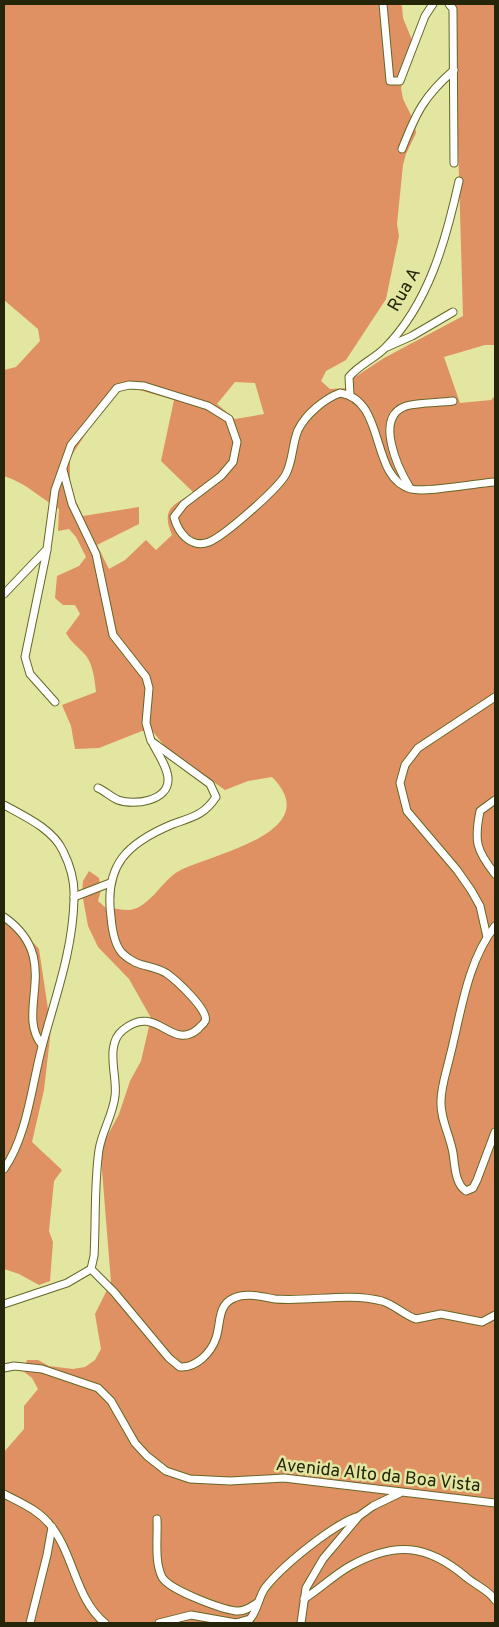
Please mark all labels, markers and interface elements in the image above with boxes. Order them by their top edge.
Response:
street label: Rua A [383,264,427,316]
street label: Avenida Alto da Boa Vista [275,1454,481,1498]

